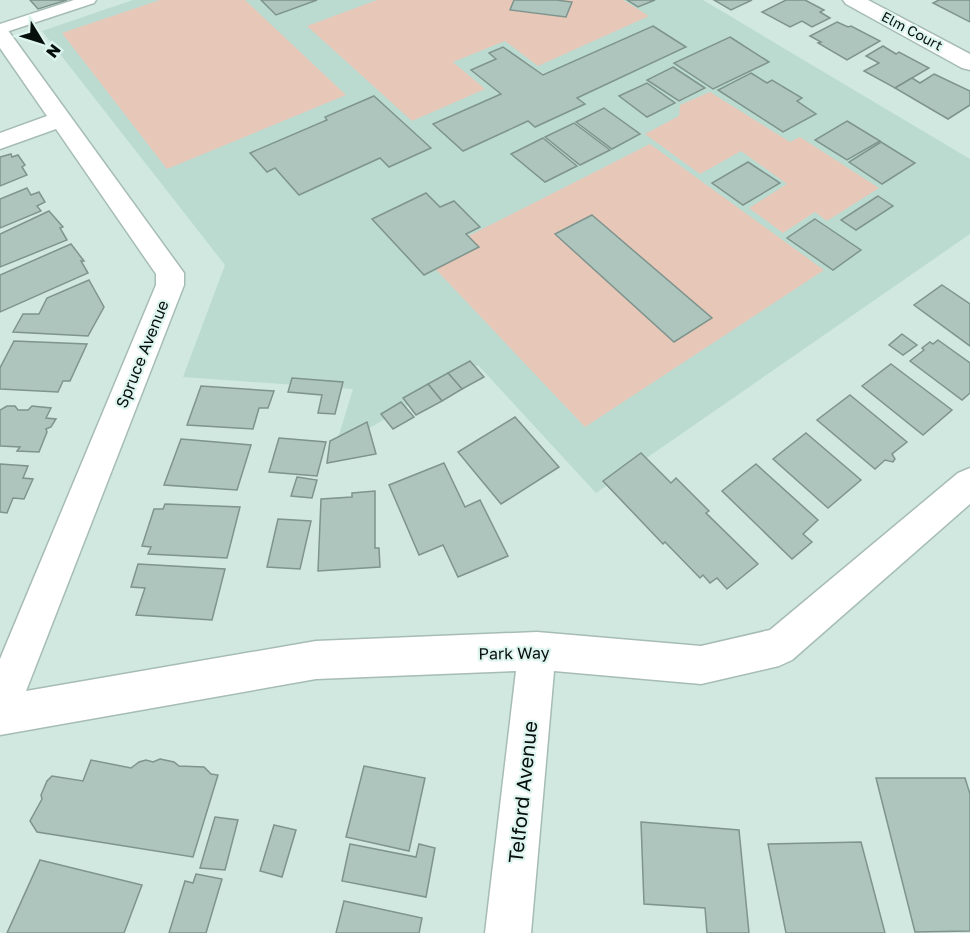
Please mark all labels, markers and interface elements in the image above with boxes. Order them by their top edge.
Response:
street label: Elm Court [879,7,946,54]
north arrow [12,12,72,72]
text: N [42,40,65,62]
street label: Spruce Avenue [111,297,173,411]
street label: Park Way [478,642,550,664]
street label: Telford Avenue [503,720,541,864]

